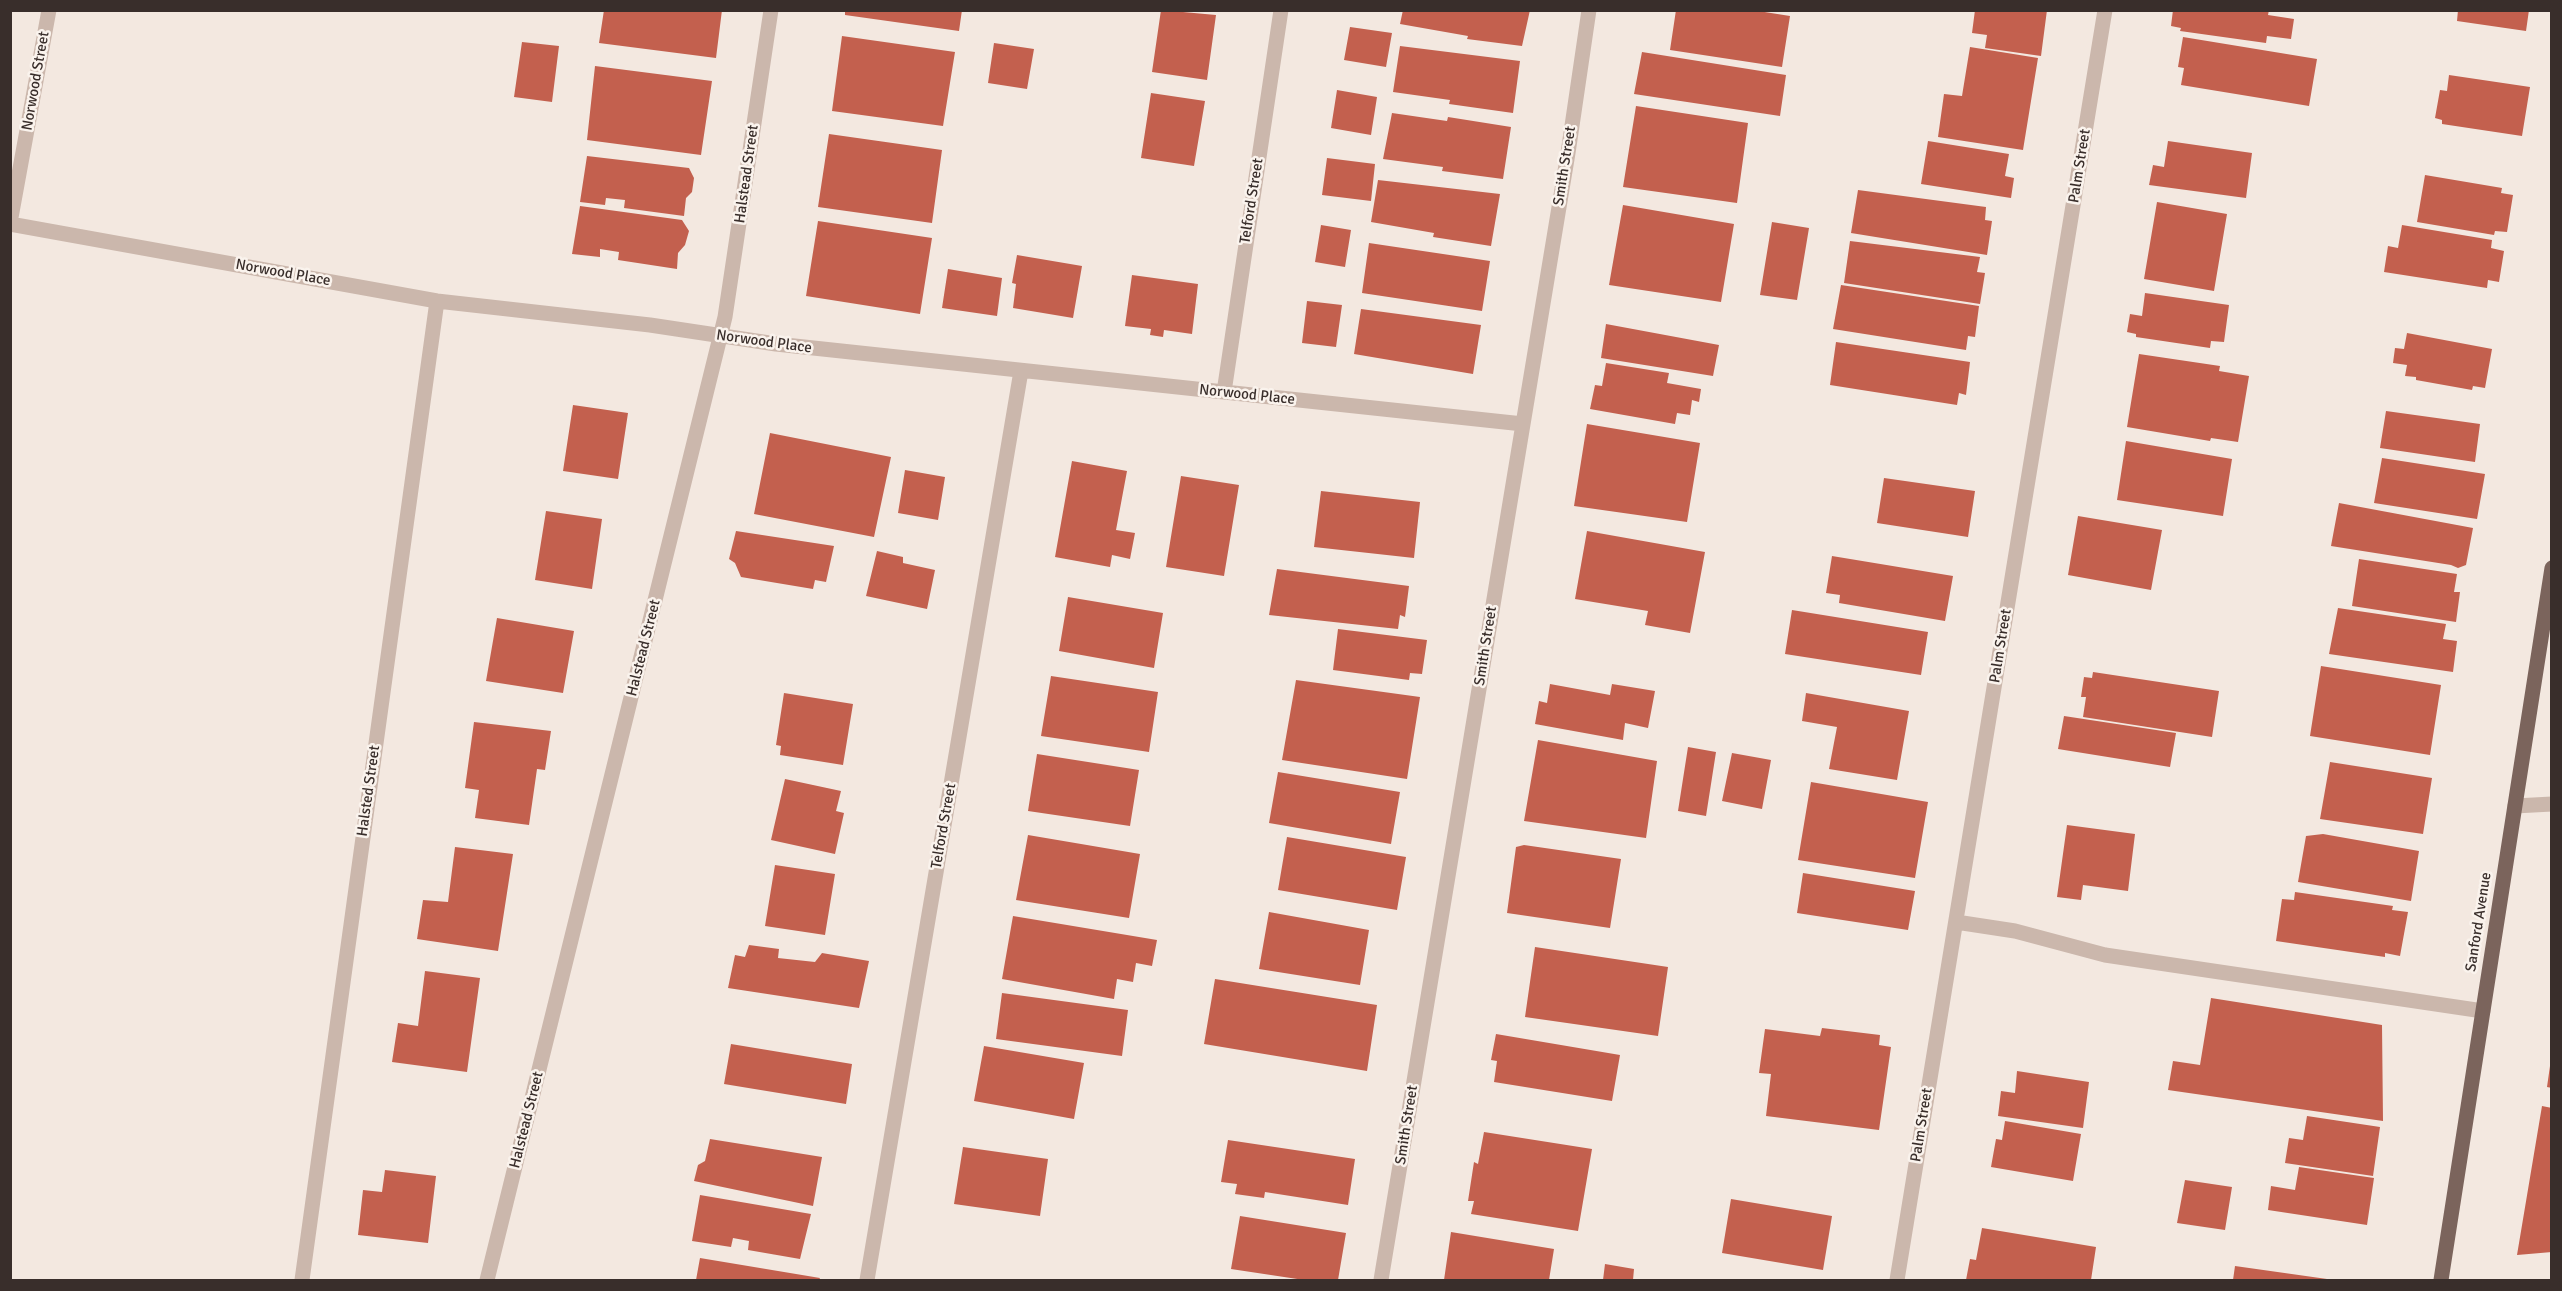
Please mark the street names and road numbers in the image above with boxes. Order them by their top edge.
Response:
street label: Norwood Street [18,30,54,132]
street label: Halstead Street [731,124,763,224]
street label: Smith Street [1550,125,1580,207]
street label: Palm Street [2065,128,2095,204]
street label: Telford Street [1236,157,1268,245]
street label: Norwood Place [234,256,332,290]
street label: Norwood Place [715,326,813,358]
street label: Norwood Place [1198,381,1296,409]
street label: Halstead Street [623,598,665,698]
street label: Smith Street [1471,605,1501,687]
street label: Palm Street [1986,608,2016,684]
street label: Halsted Street [354,744,384,838]
street label: Telford Street [928,782,960,870]
street label: Sanford Avenue [2462,871,2496,973]
street label: Halstead Street [506,1070,548,1170]
street label: Smith Street [1392,1084,1422,1166]
street label: Palm Street [1907,1087,1937,1163]

